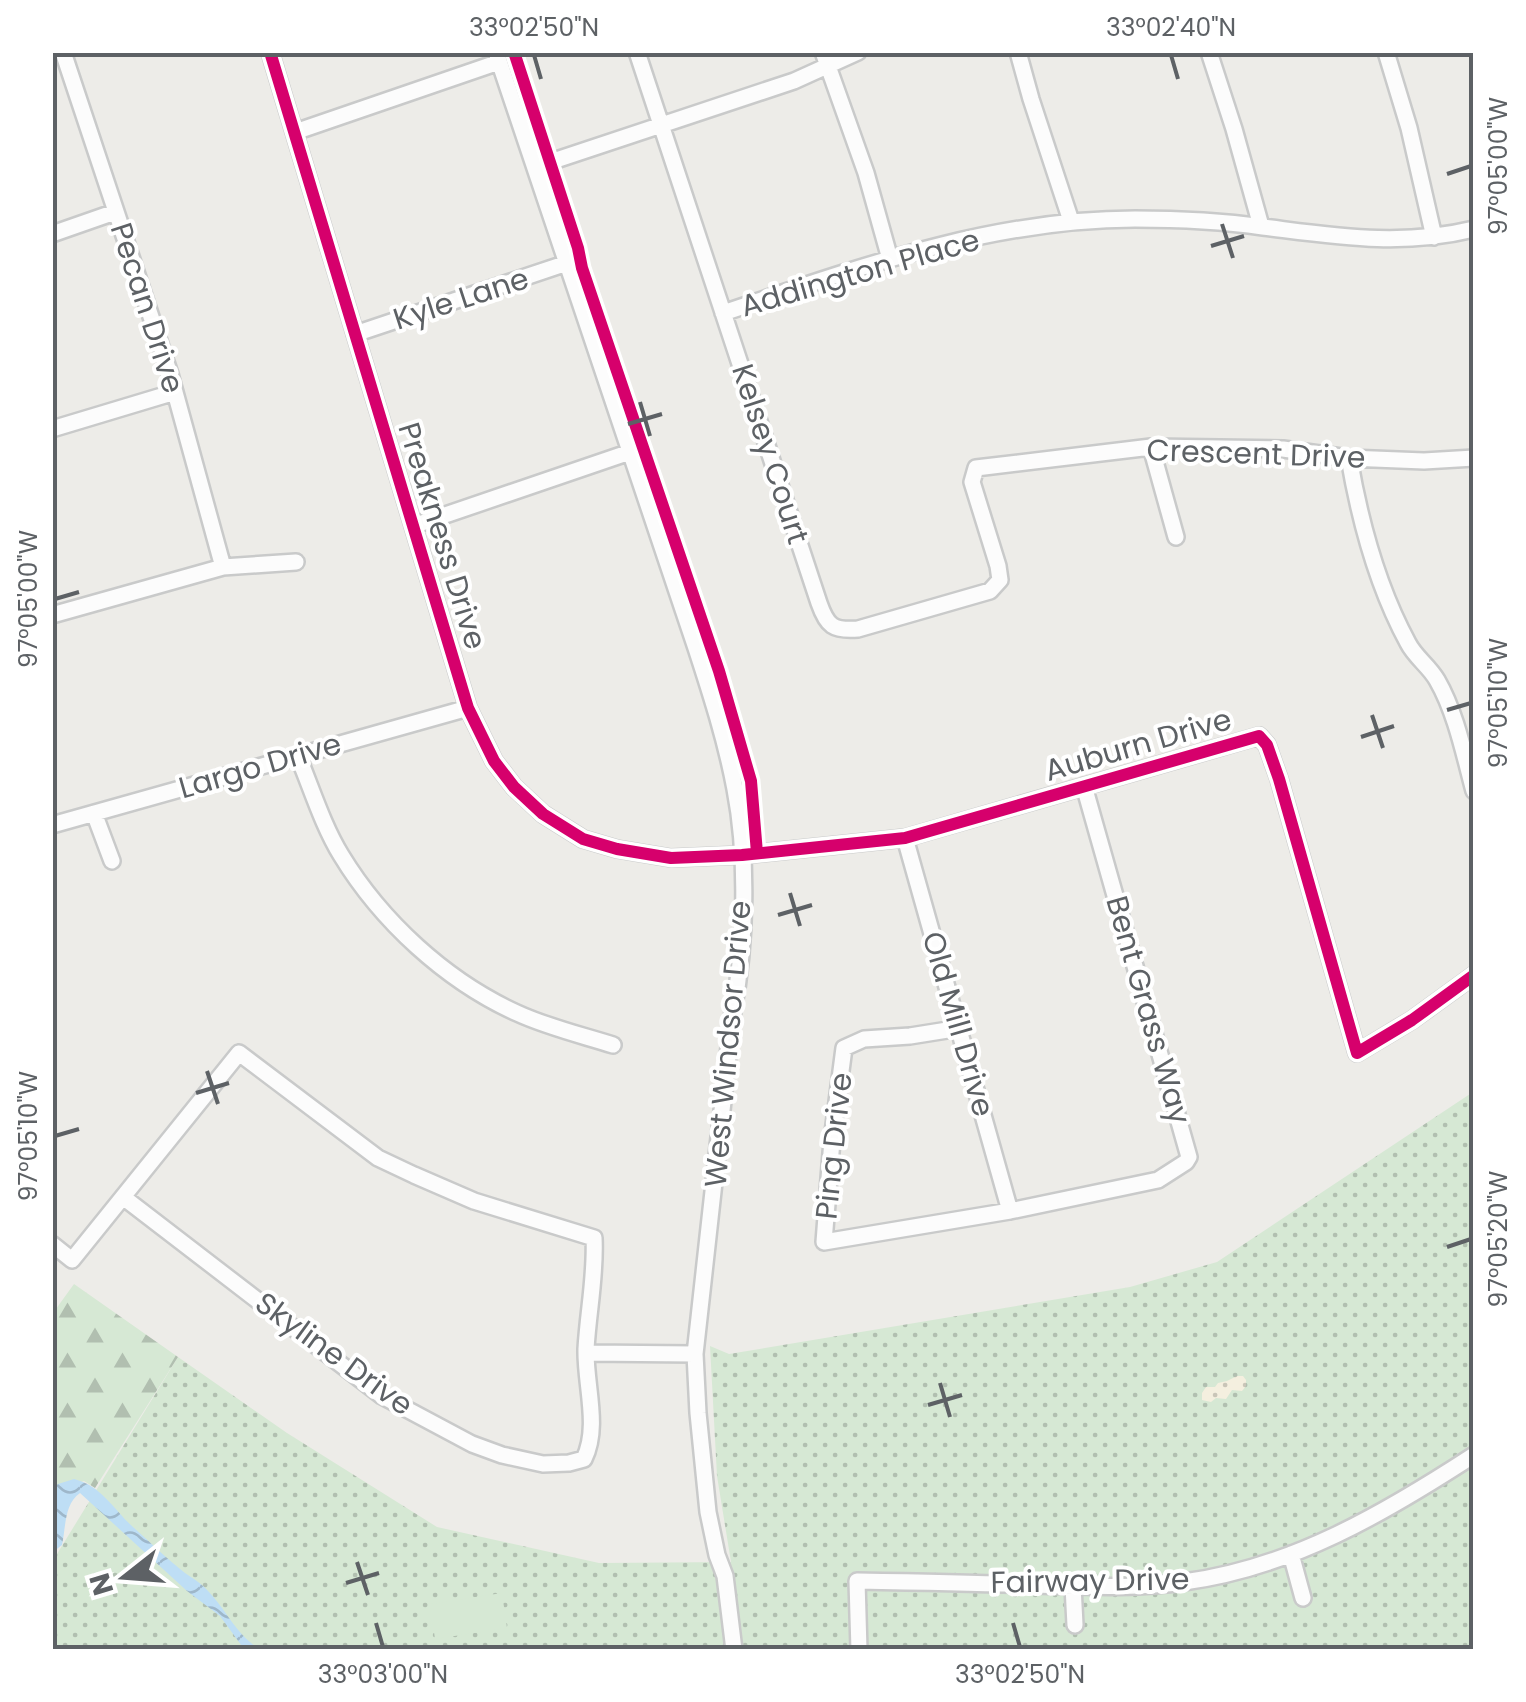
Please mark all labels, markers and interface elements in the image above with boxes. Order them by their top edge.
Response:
text: 33°02'50"N [469,10,599,45]
text: 33°02'40"N [1106,10,1236,45]
text: 97°05'00"W [1481,97,1516,235]
street label: Pecan Drive [100,217,195,399]
street label: Addington Place [735,218,984,327]
street label: Kyle Lane [388,256,534,341]
street label: Kelsey Court [721,358,820,549]
street label: Preakness Drive [388,417,497,655]
street label: Crescent Drive [1146,428,1366,479]
text: 97°05'00"W [11,530,46,668]
text: 97°05'10"W [1481,638,1516,768]
street label: Auburn Drive [1039,697,1236,792]
street label: Largo Drive [174,722,346,809]
street label: Bent Grass Way [1095,891,1202,1129]
street label: West Windsor Drive [694,899,761,1189]
street label: Old Mill Drive [912,926,1005,1121]
street label: Ping Drive [804,1070,863,1222]
text: 97°05'10"W [11,1071,46,1201]
text: 97°05'20"W [1481,1171,1516,1307]
street label: Skyline Drive [247,1282,422,1426]
north arrow [75,1527,175,1627]
street label: Fairway Drive [990,1557,1190,1604]
text: N [80,1568,123,1600]
text: 33°03'00"N [318,1657,448,1692]
text: 33°02'50"N [955,1657,1085,1692]

